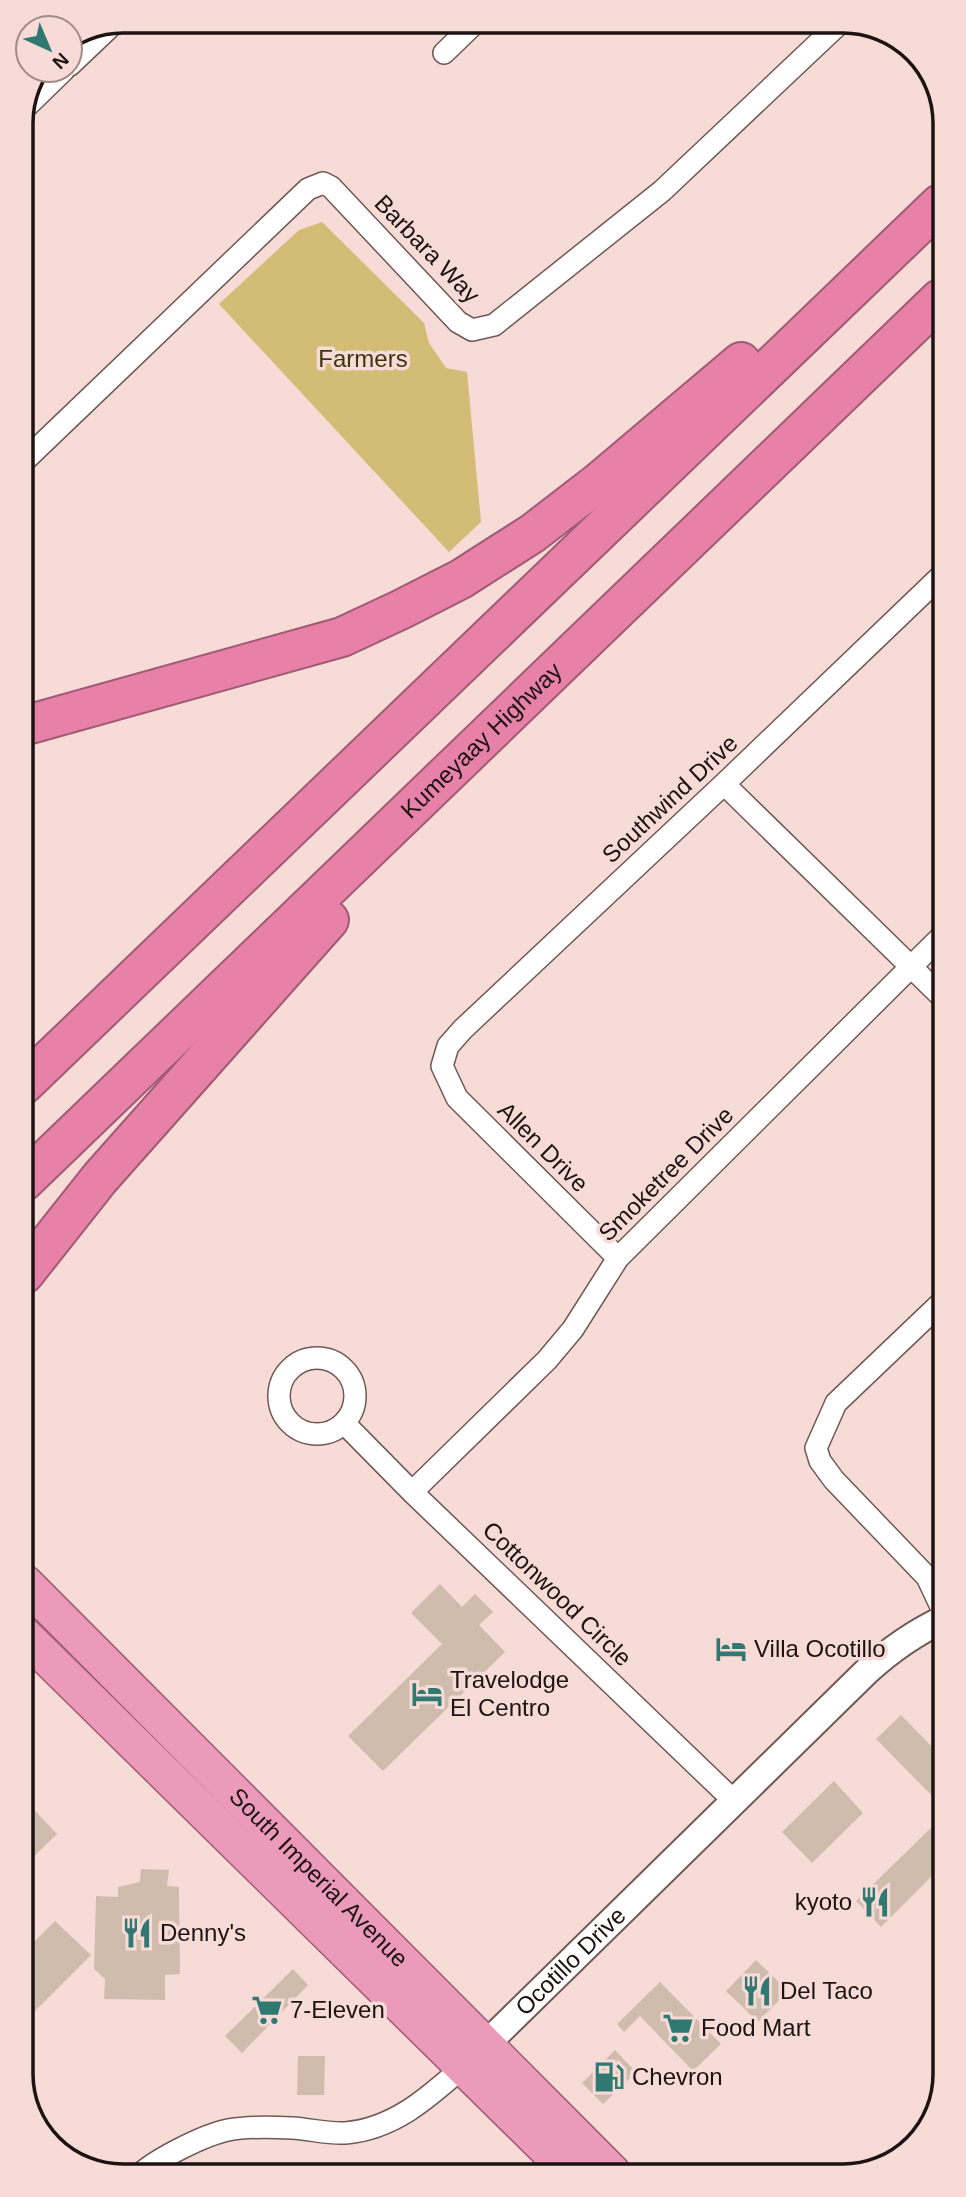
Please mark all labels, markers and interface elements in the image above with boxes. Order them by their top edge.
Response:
north arrow [14,14,84,84]
text: N [48,49,73,73]
street label: Barbara Way [369,189,485,308]
park label: Farmers [318,345,408,372]
street label: Kumeyaay Highway [395,657,567,824]
street label: Southwind Drive [597,729,743,868]
street label: Allen Drive [493,1096,594,1197]
street label: Smoketree Drive [593,1101,738,1246]
street label: Cottonwood Circle [477,1516,637,1671]
hotel icon: Villa Ocotillo [714,1632,748,1666]
place label: Villa Ocotillo [754,1635,886,1662]
place label: Travelodge El Centro [450,1666,569,1721]
hotel icon: Travelodge El Centro [410,1677,444,1711]
street label: South Imperial Avenue [224,1782,414,1972]
restaurant icon: kyoto [858,1885,892,1919]
place label: kyoto [795,1888,852,1915]
street label: Ocotillo Drive [510,1901,631,2021]
restaurant icon: Denny's [120,1916,154,1950]
place label: Denny's [160,1919,246,1946]
restaurant icon: Del Taco [740,1974,774,2008]
place label: Del Taco [780,1977,873,2004]
supermarket icon: 7-Eleven [250,1993,284,2027]
place label: 7-Eleven [290,1996,385,2023]
supermarket icon: Food Mart [661,2011,695,2045]
place label: Food Mart [701,2014,811,2041]
fuel station icon: Chevron [592,2060,626,2094]
place label: Chevron [632,2063,723,2090]

